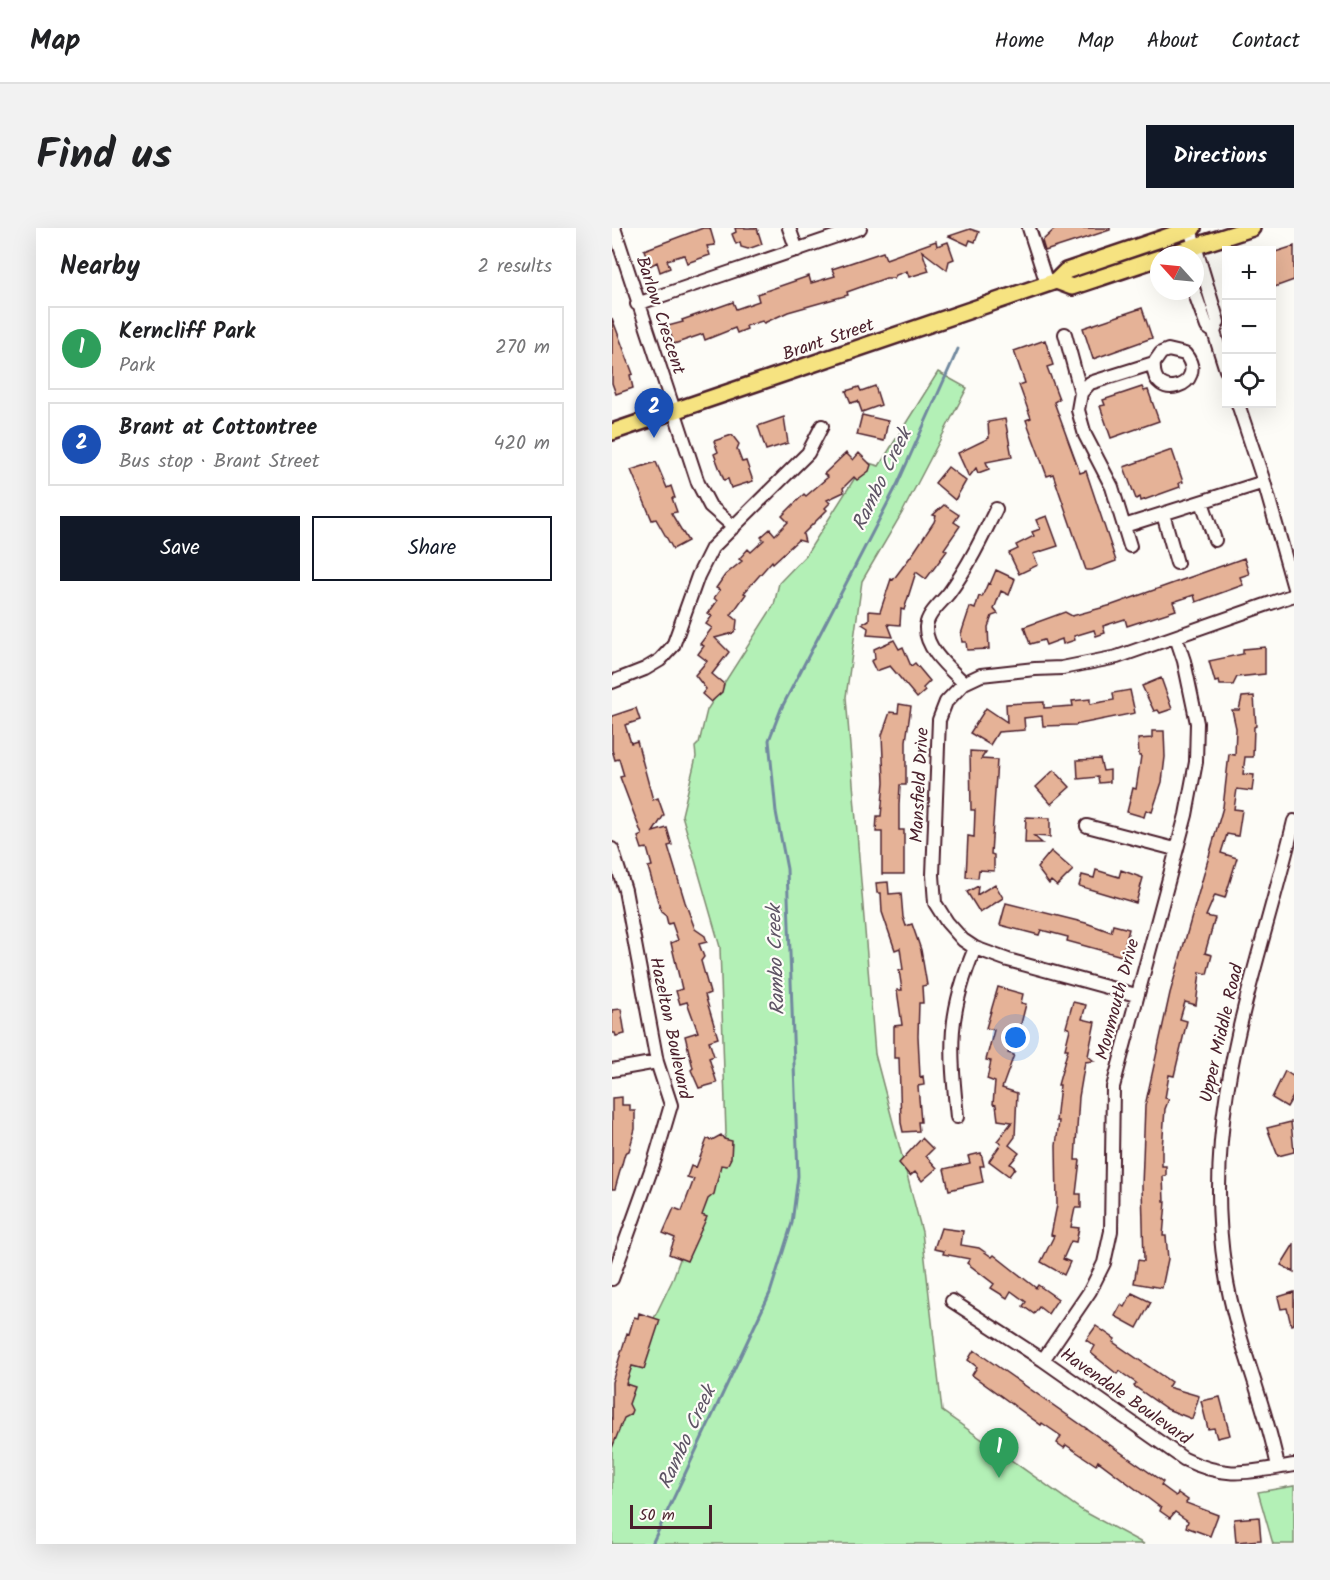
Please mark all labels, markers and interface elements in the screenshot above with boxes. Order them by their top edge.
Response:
text: Map [30,19,81,64]
text: Home [995,25,1044,58]
text: Map [1077,25,1114,58]
text: About [1147,25,1198,58]
text: Contact [1231,25,1300,58]
text: Find us [36,123,172,190]
button: Directions [1146,125,1294,188]
text: Nearby [60,246,140,288]
north arrow [1150,246,1204,300]
map controls [1222,246,1276,408]
button: + [1222,246,1276,300]
text: 2 results [477,251,552,283]
street label: Barlow Crescent [627,253,693,379]
button: − [1222,300,1276,354]
street label: Brant Street [779,311,879,370]
text: Kerncliff Park [119,315,255,350]
text: 1 [78,332,85,364]
text: 270 m [495,332,550,364]
text: Park [119,350,155,382]
button: locate [1222,354,1276,408]
pin: 2 [634,388,674,438]
text: Brant at Cottontree [119,411,317,446]
water label: Rambo Creek [844,421,923,537]
text: 2 [76,428,87,460]
text: 420 m [493,428,550,460]
text: Bus stop · Brant Street [119,446,319,478]
button: Save [60,516,300,581]
button: Share [312,516,552,581]
street label: Mansfield Drive [903,727,938,844]
water label: Rambo Creek [759,902,795,1016]
street label: Monmouth Drive [1088,936,1149,1063]
street label: Hazelton Boulevard [640,955,699,1103]
street label: Upper Middle Road [1192,960,1253,1106]
your location [1001,1023,1030,1052]
street label: Havendale Boulevard [1053,1341,1198,1454]
water label: Rambo Creek [650,1379,727,1495]
pin: 1 [980,1428,1018,1478]
scale bar [630,1502,712,1530]
text: 50 m [639,1503,675,1528]

